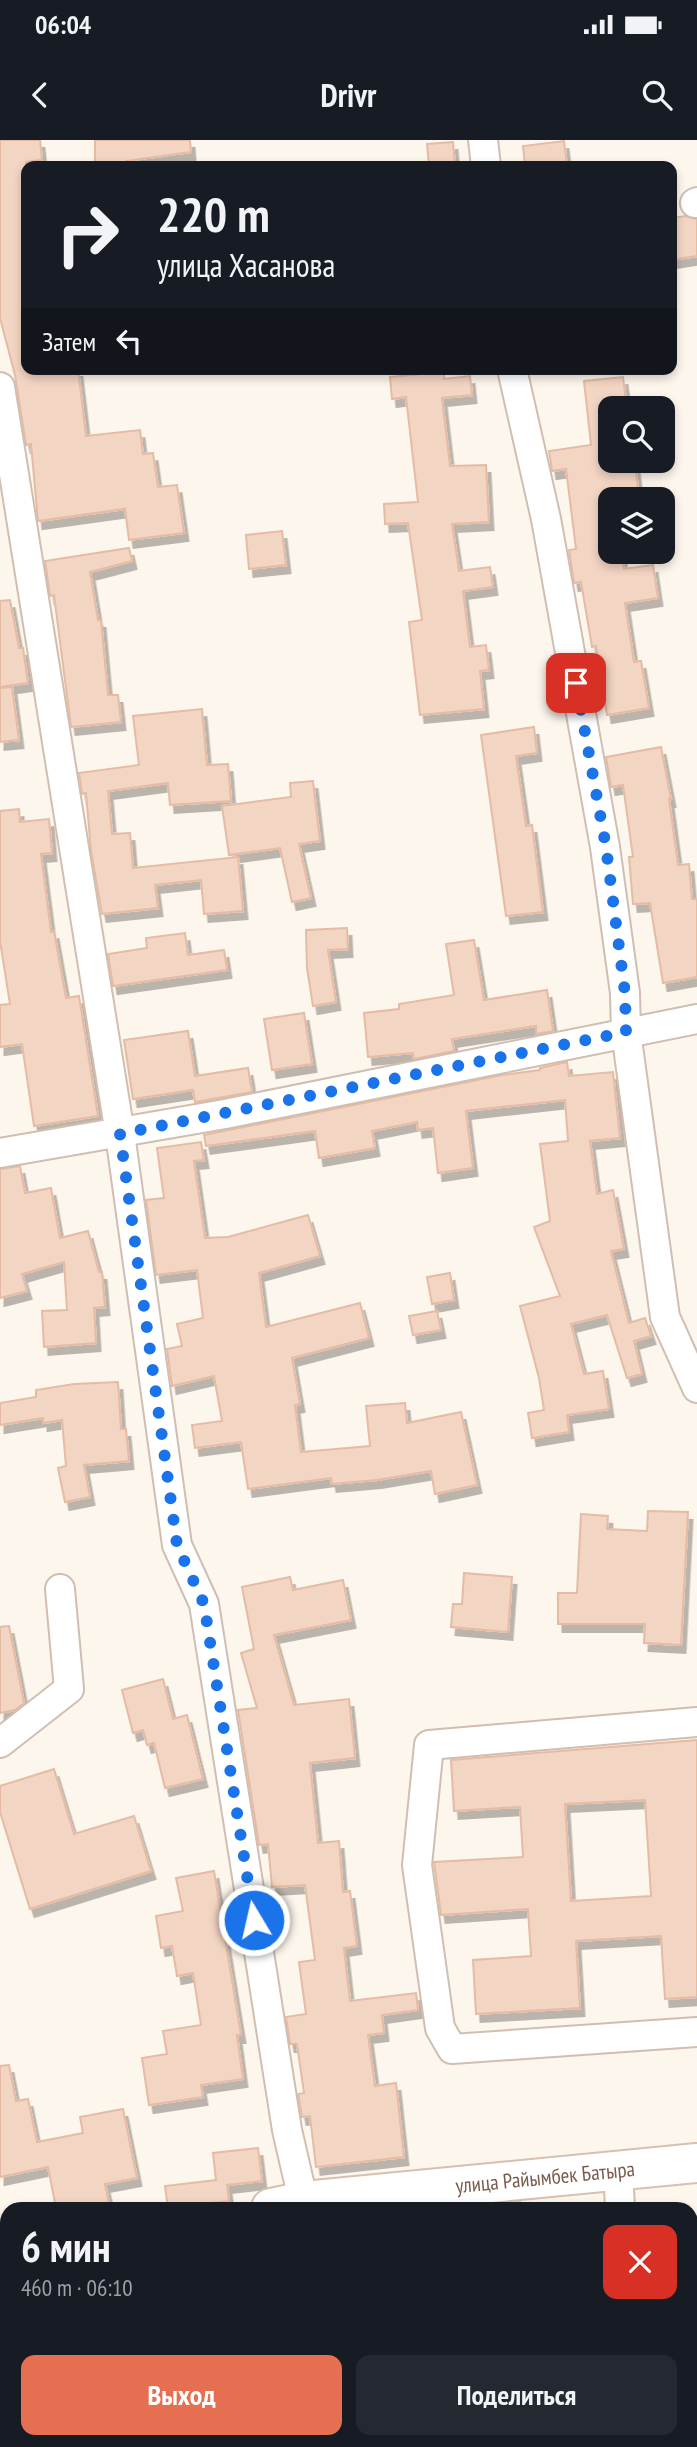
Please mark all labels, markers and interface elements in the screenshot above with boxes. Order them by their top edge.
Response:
text: 06:04 [35,8,91,41]
text: Drivr [321,74,376,116]
icon: back [21,76,59,114]
icon: search [638,76,676,114]
text: 220 m [157,182,270,246]
icon: right [42,189,133,280]
text: улица Хасанова [157,244,335,286]
icon: left [110,322,148,360]
text: Затем [42,325,96,358]
map controls [598,396,675,564]
button: search [598,396,675,473]
button: layers [598,487,675,564]
pin [546,653,606,713]
icon: arrive [557,664,595,702]
position arrow [217,1883,291,1957]
street label: улица Райымбек Батыра [454,2155,636,2199]
text: 6 мин [21,2219,111,2274]
button: close [603,2225,677,2299]
text: 460 m · 06:10 [21,2273,133,2302]
button: Выход [21,2355,342,2435]
button: Поделиться [356,2355,677,2435]

